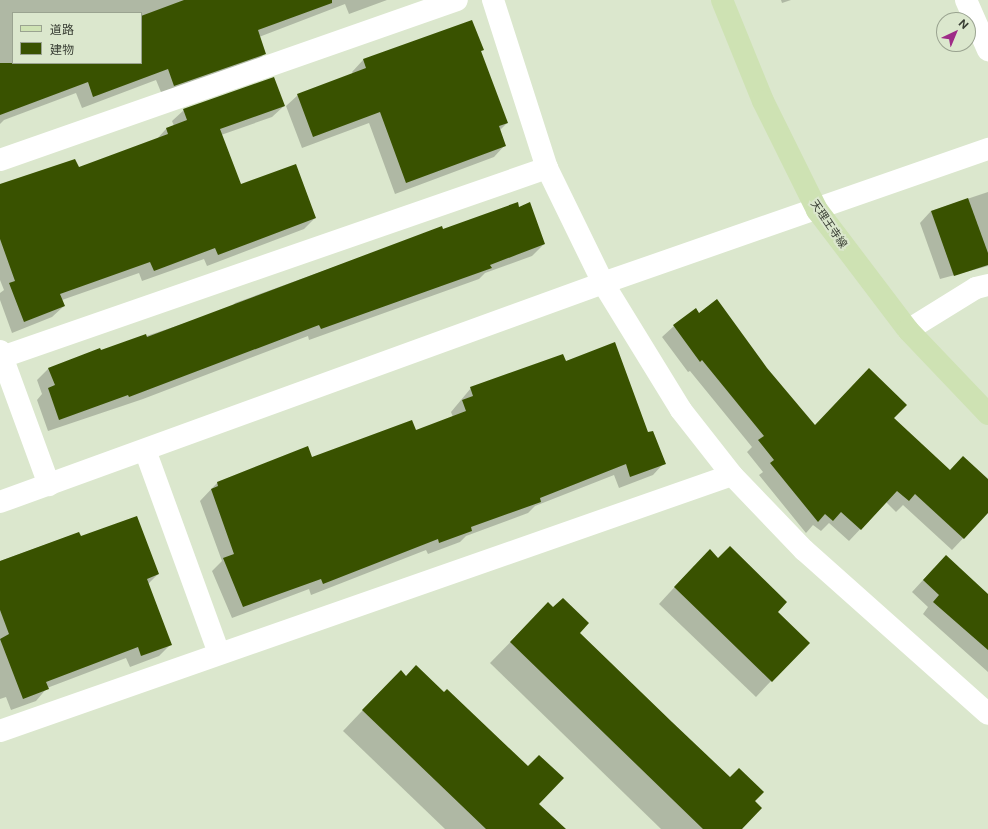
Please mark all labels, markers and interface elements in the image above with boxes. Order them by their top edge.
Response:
legend [12,12,142,64]
north arrow [936,12,976,52]
text: N [956,17,971,31]
text: 道路 [50,23,74,37]
text: 建物 [50,43,74,57]
street label: 天理王寺線 [808,198,850,250]

